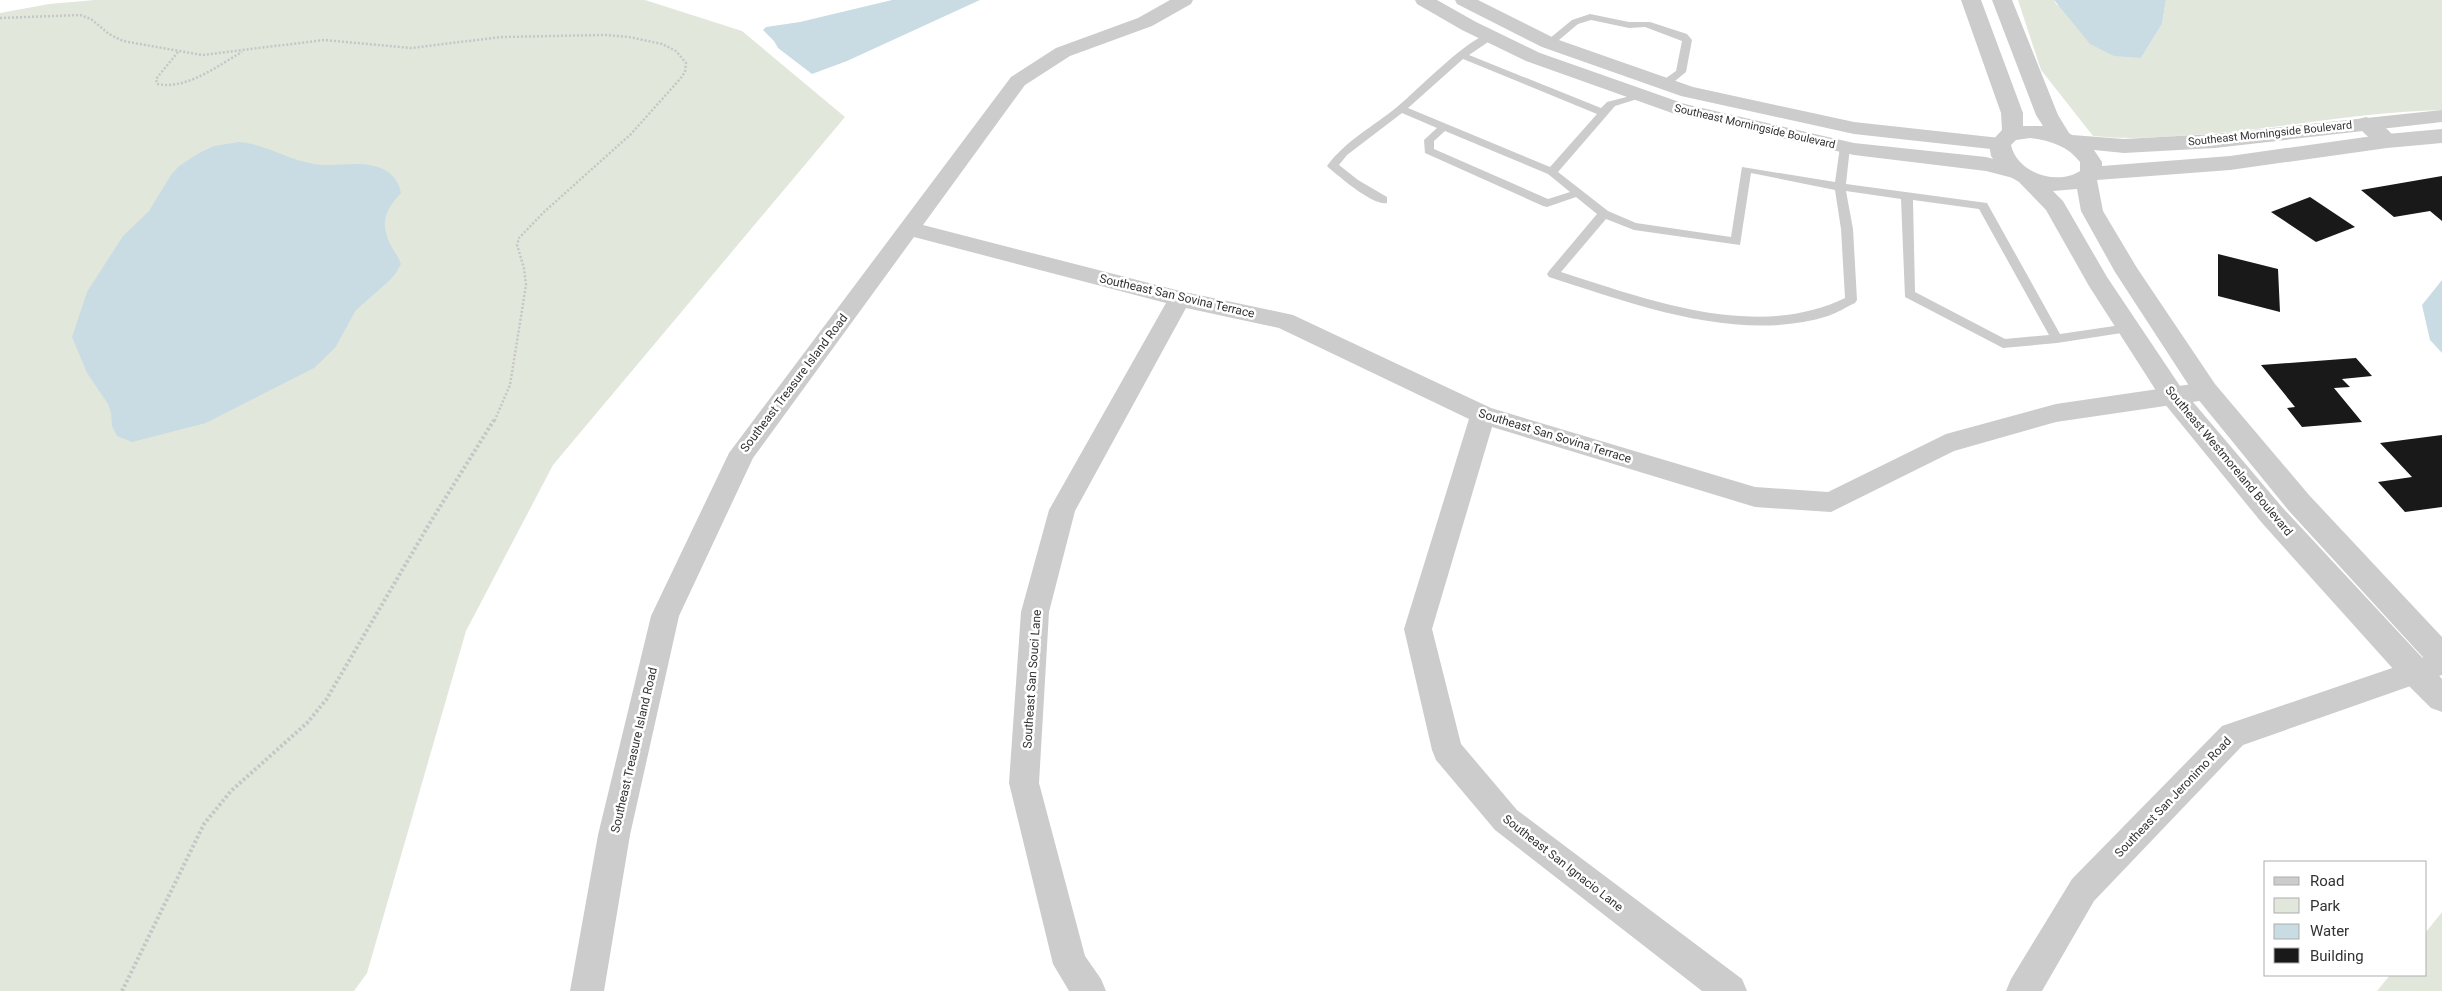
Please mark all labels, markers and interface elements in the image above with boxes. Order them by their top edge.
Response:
street label: Southeast Morningside Boulevard [1673,102,1837,151]
street label: Southeast Morningside Boulevard [2187,118,2353,149]
street label: Southeast San Sovina Terrace [1098,271,1256,321]
street label: Southeast Treasure Island Road [737,311,851,455]
street label: Southeast Westmoreland Boulevard [2162,383,2296,539]
street label: Southeast San Sovina Terrace [1477,406,1633,466]
street label: Southeast San Souci Lane [1020,609,1044,749]
street label: Southeast Treasure Island Road [608,666,660,834]
street label: Southeast San Jeronimo Road [2112,734,2234,860]
street label: Southeast San Ignacio Lane [1500,812,1626,914]
legend [2264,861,2427,976]
text: Road [2310,872,2344,890]
text: Park [2310,897,2341,915]
text: Water [2310,922,2349,940]
text: Building [2310,947,2364,965]

